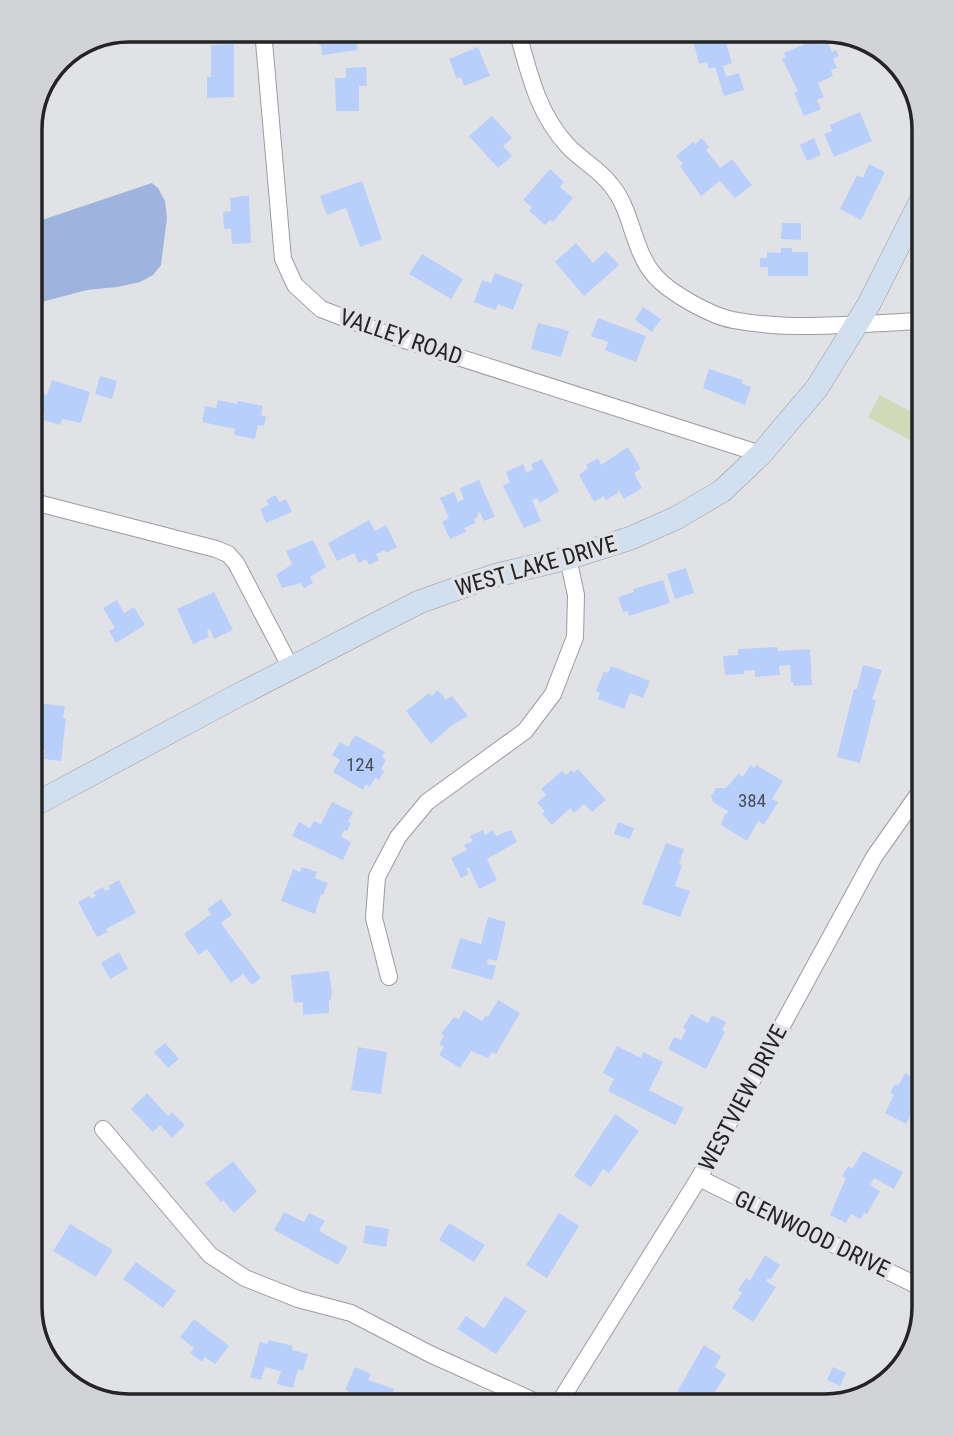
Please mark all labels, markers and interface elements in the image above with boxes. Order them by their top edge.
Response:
street label: VALLEY ROAD [336,303,466,371]
street label: WEST LAKE DRIVE [452,530,620,602]
house number: 124 [346,753,374,776]
house number: 384 [738,789,766,812]
street label: WESTVIEW DRIVE [693,1020,793,1176]
street label: GLENWOOD DRIVE [730,1185,894,1283]

